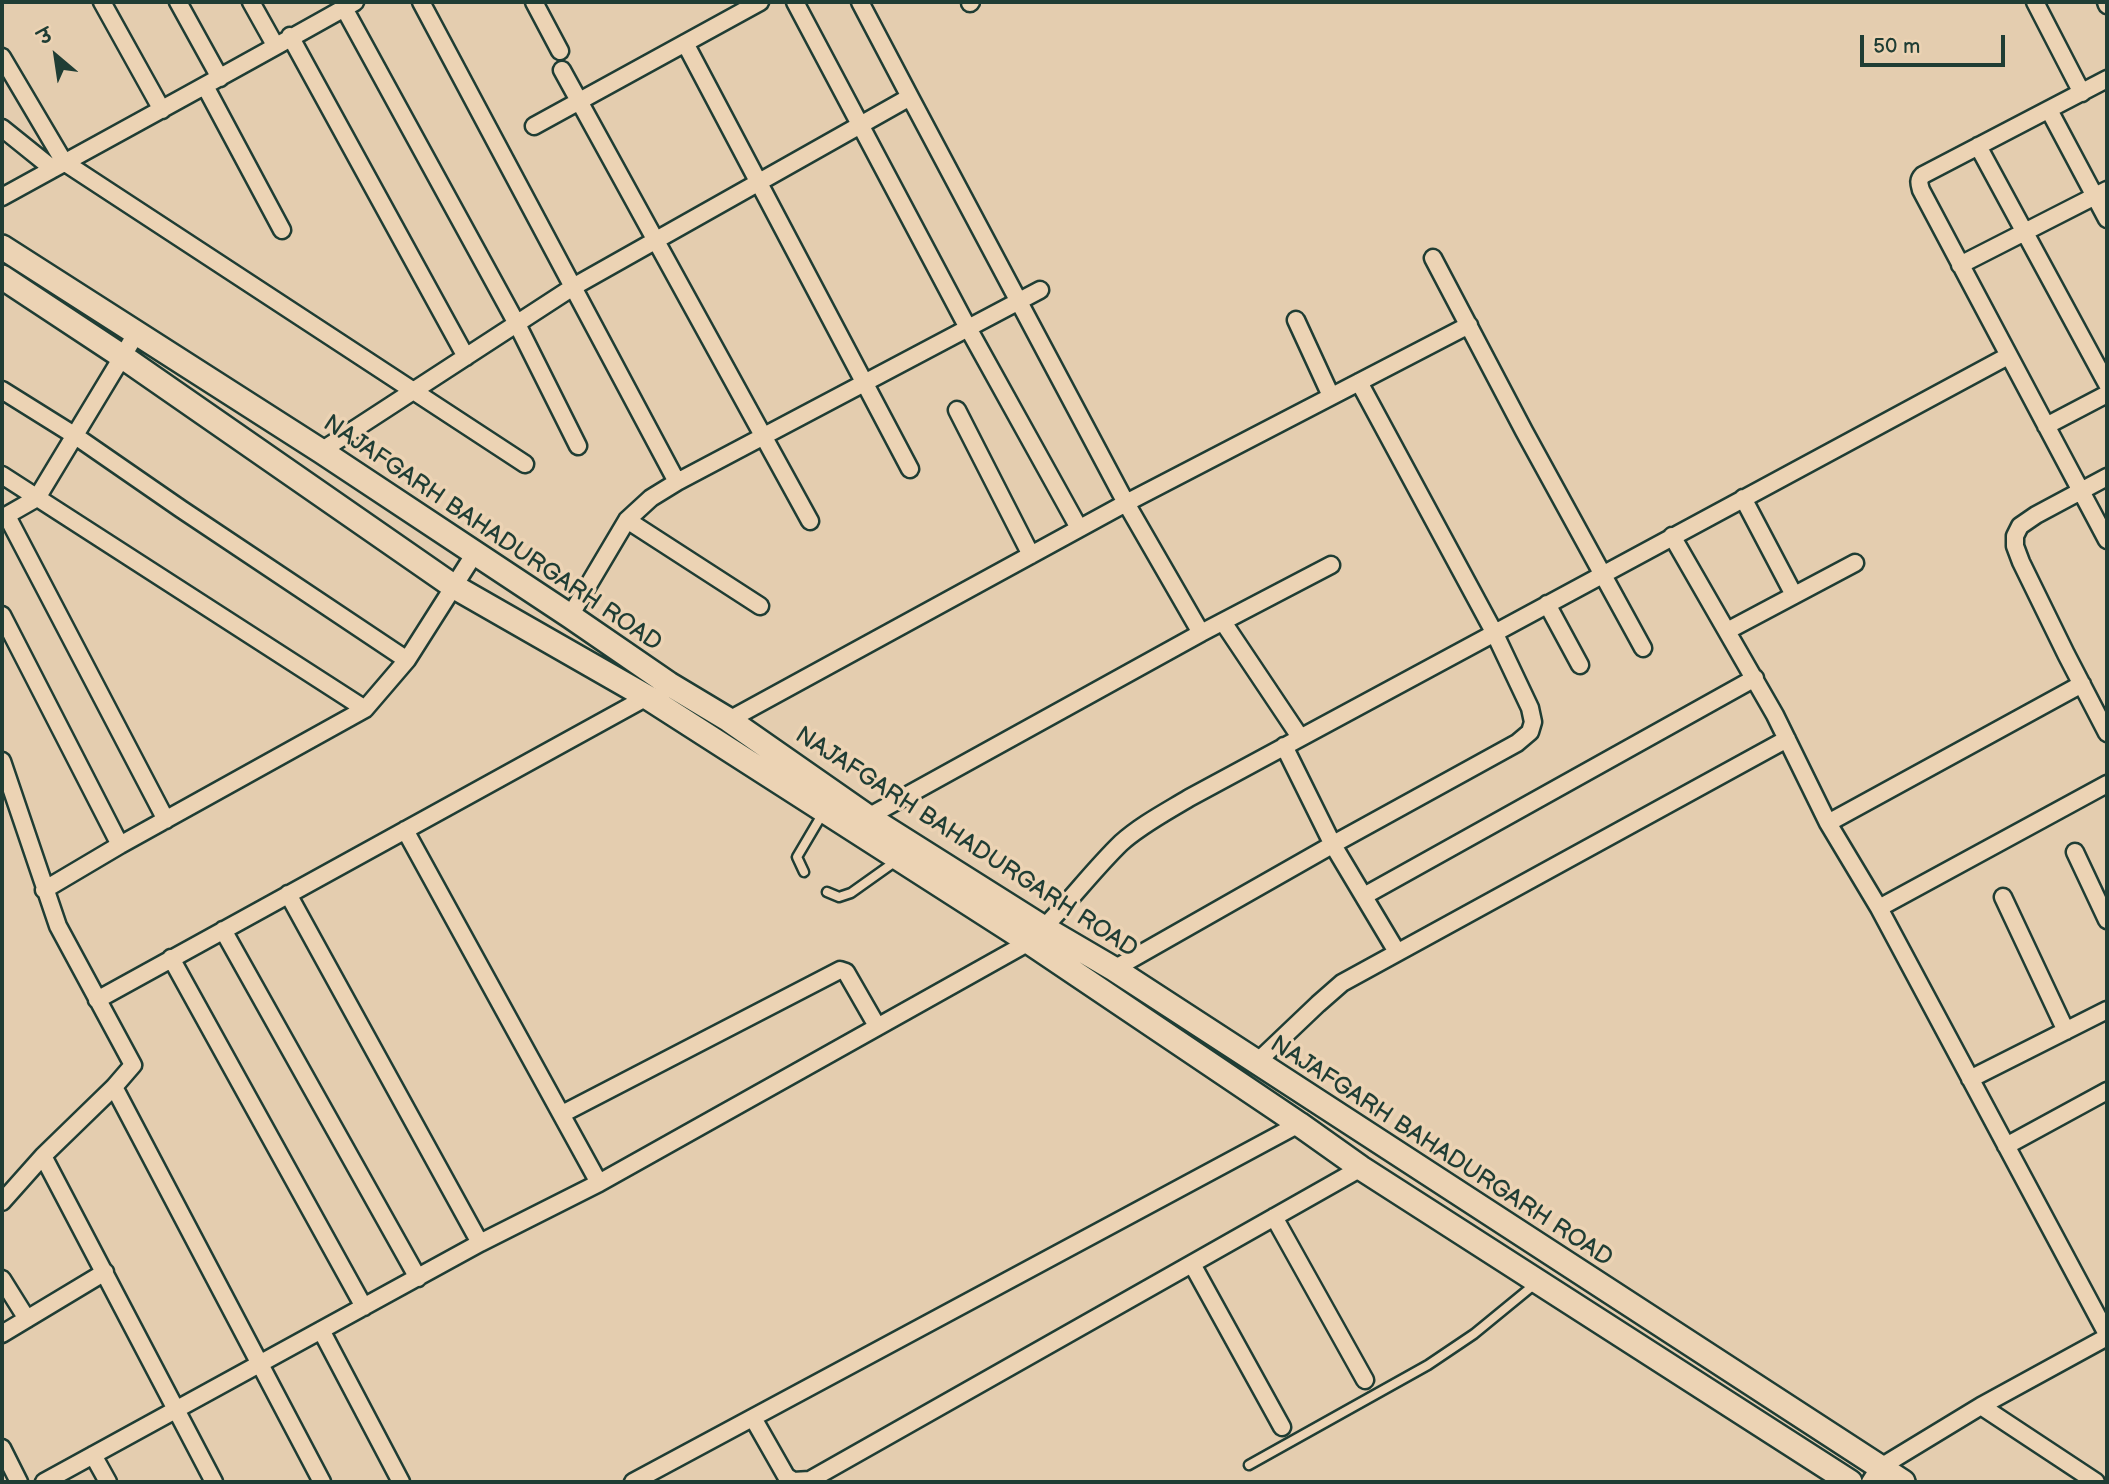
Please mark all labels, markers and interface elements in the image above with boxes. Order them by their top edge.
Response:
north arrow [21,21,91,91]
scale bar [1864,21,2009,65]
text: उ [34,24,57,50]
text: 50 m [1873,34,1920,59]
street label: NAJAFGARH BAHADURGARH ROAD [317,410,667,658]
street label: NAJAFGARH BAHADURGARH ROAD [790,721,1142,965]
street label: NAJAFGARH BAHADURGARH ROAD [1265,1030,1617,1274]

